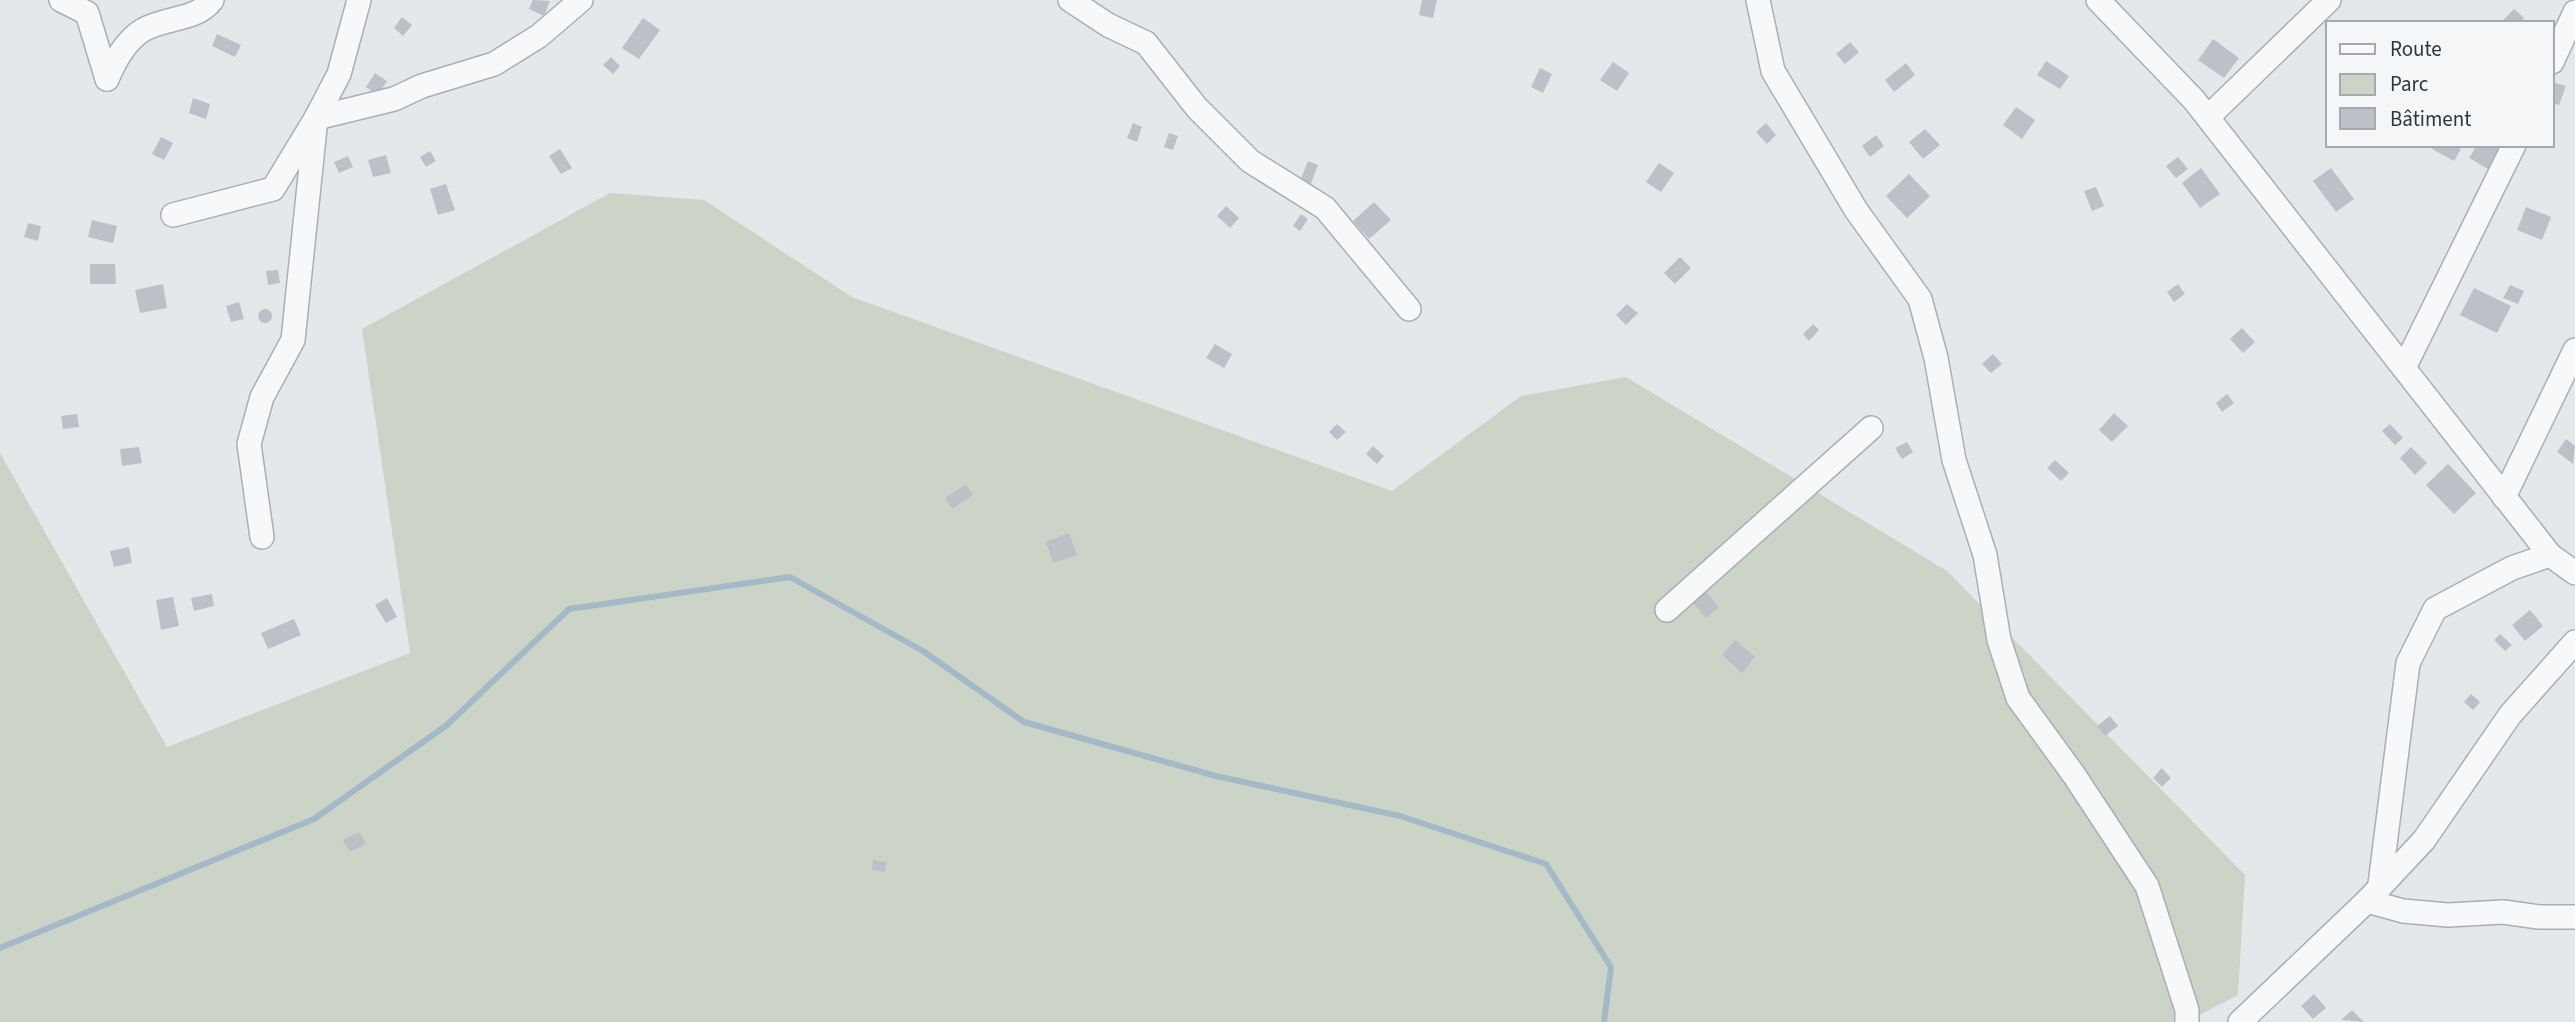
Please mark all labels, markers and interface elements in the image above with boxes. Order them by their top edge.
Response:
legend [2326,21,2554,147]
text: Route [2390,34,2442,64]
text: Parc [2390,69,2429,99]
text: Bâtiment [2390,104,2471,134]

